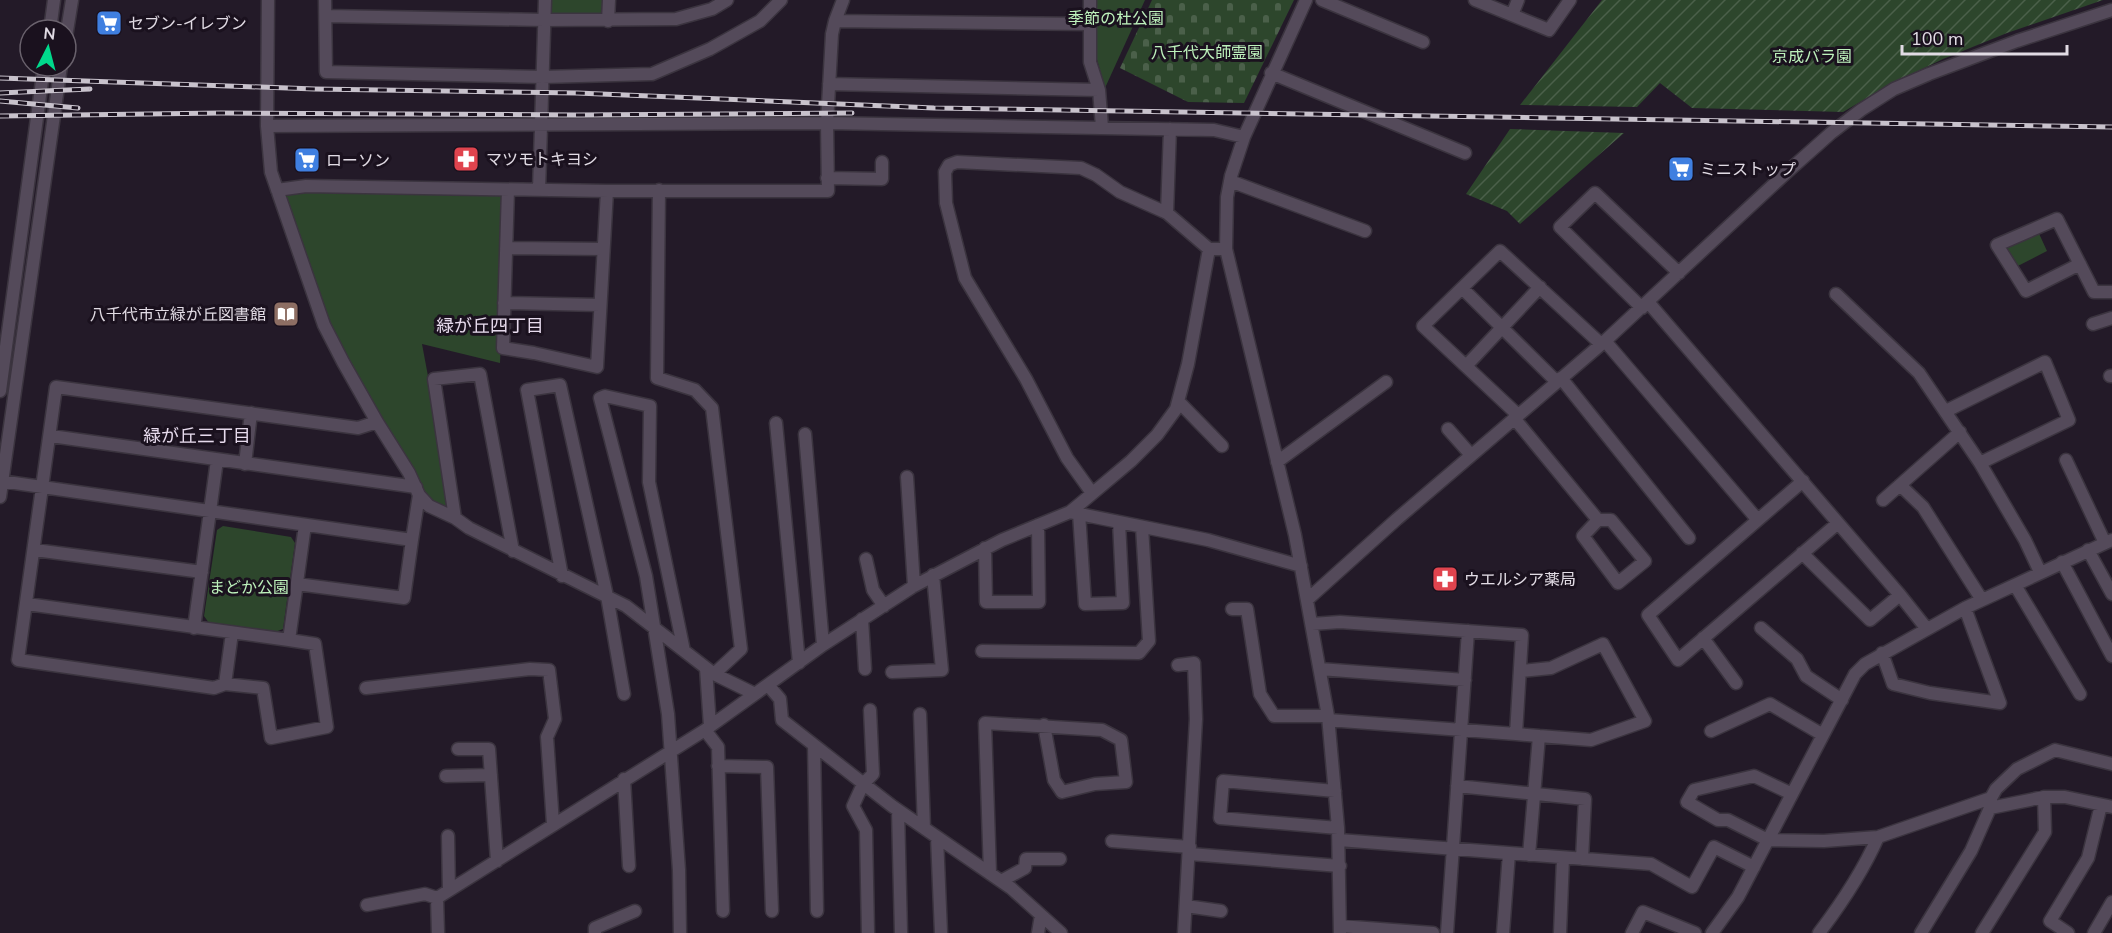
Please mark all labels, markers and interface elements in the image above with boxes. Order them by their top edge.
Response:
supermarket icon: セブン-イレブン [94,8,124,38]
park label: 季節の杜公園 [1068,8,1164,30]
place label: セブン-イレブン [128,13,247,35]
north arrow [18,18,78,78]
scale bar [1902,18,2067,56]
text: N [42,23,57,46]
text: 100 m [1911,27,1963,51]
park label: 八千代大師霊園 [1151,42,1263,64]
park label: 京成バラ園 [1772,46,1852,68]
pharmacy icon: マツモトキヨシ [451,144,481,174]
supermarket icon: ローソン [292,145,322,175]
place label: マツモトキヨシ [486,149,598,171]
place label: ローソン [326,150,390,172]
supermarket icon: ミニストップ [1666,154,1696,184]
place label: ミニストップ [1700,159,1796,181]
library icon: 八千代市立緑が丘図書館 [271,299,301,329]
place label: 八千代市立緑が丘図書館 [90,304,266,326]
district label: 緑が丘四丁目 [436,314,544,338]
district label: 緑が丘三丁目 [143,424,251,448]
pharmacy icon: ウエルシア薬局 [1430,564,1460,594]
place label: ウエルシア薬局 [1464,569,1576,591]
park label: まどか公園 [209,577,289,599]

